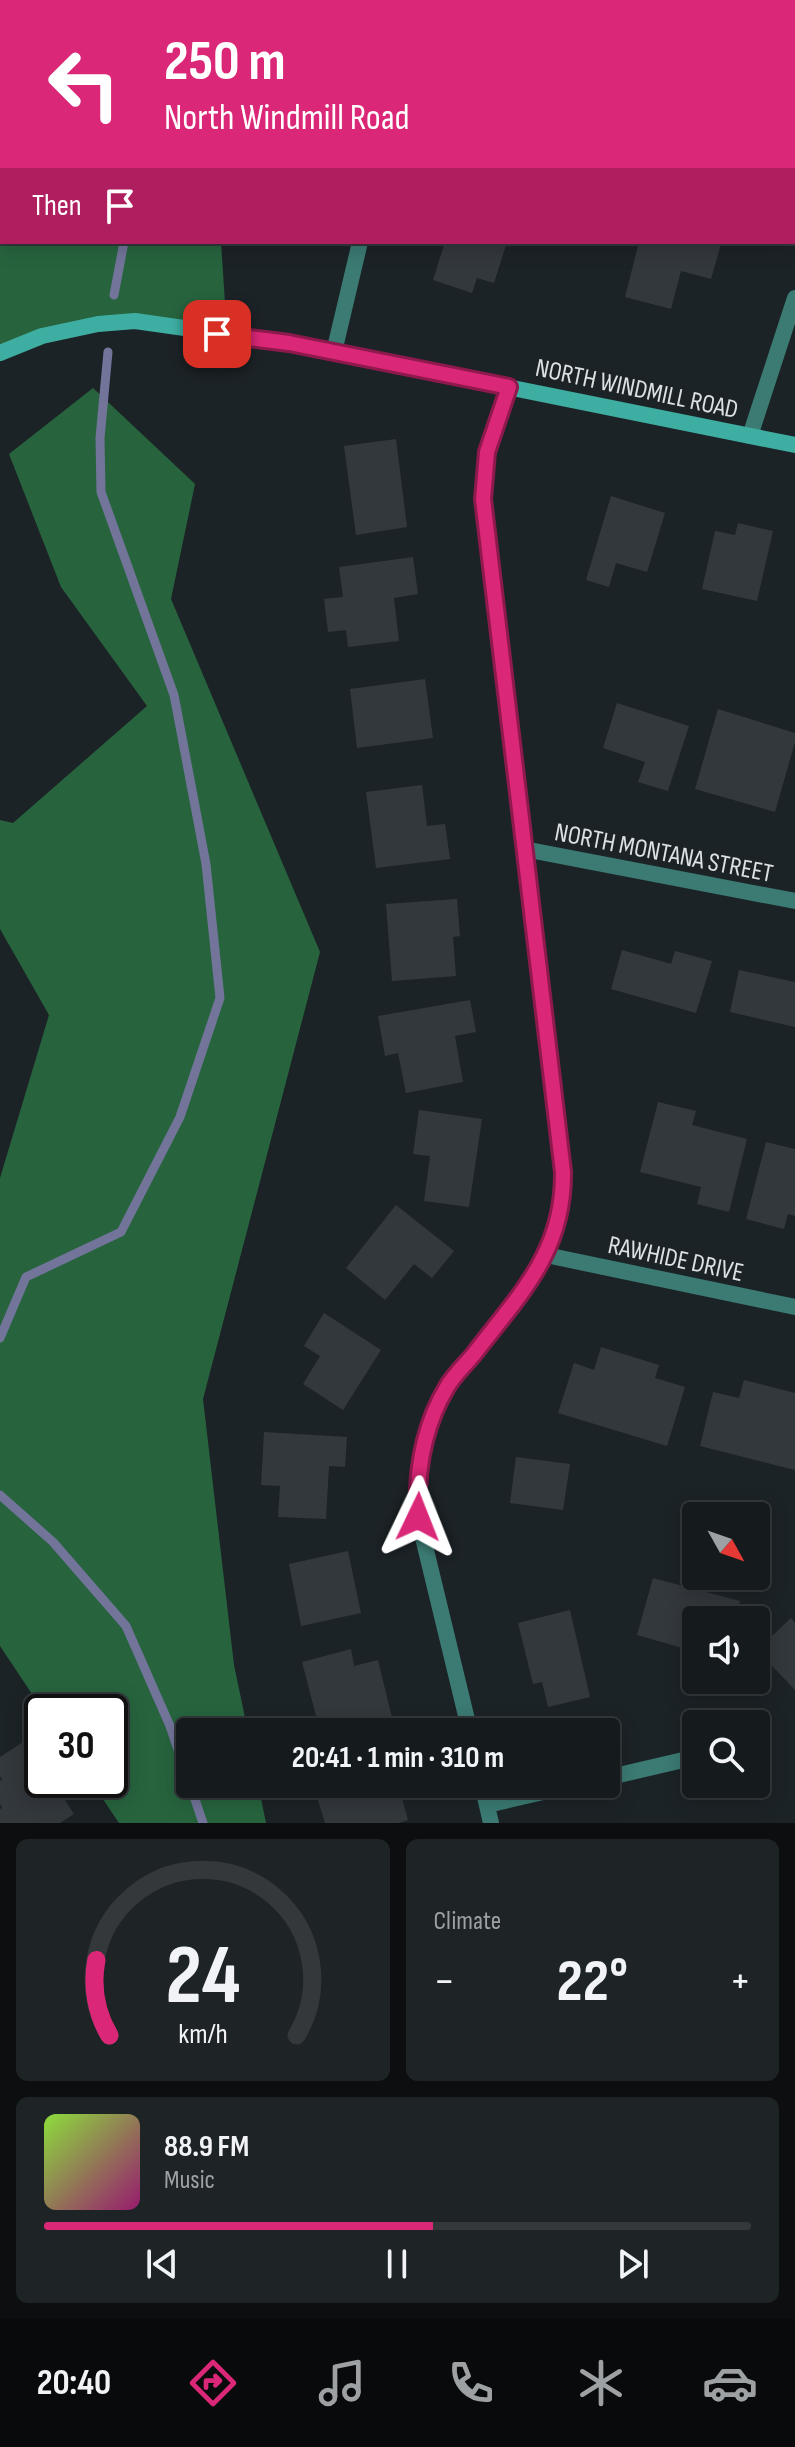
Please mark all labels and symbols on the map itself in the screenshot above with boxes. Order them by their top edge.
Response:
pin [183,300,251,368]
street label: NORTH WINDMILL ROAD [533,353,741,426]
street label: NORTH MONTANA STREET [552,817,776,890]
street label: RAWHIDE DRIVE [605,1230,746,1289]
position arrow [376,1475,460,1559]
north arrow [682,1502,770,1590]
speed limit sign: 30 [24,1694,128,1798]

